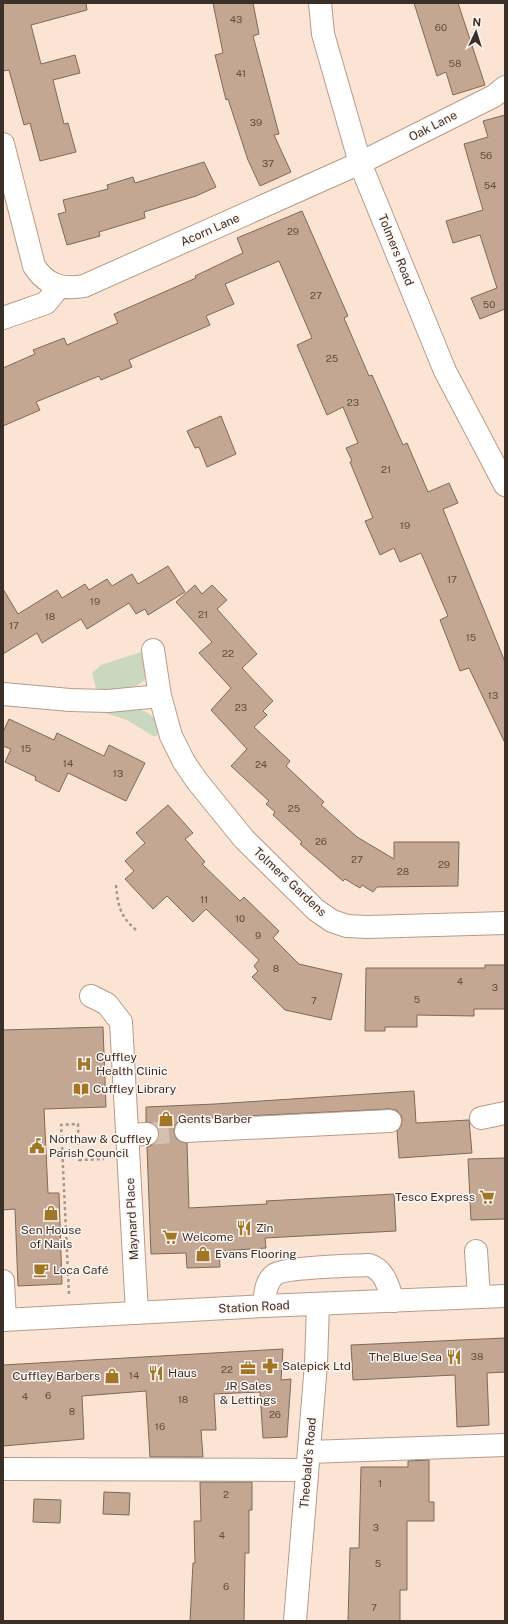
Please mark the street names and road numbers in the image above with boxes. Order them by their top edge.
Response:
street label: Oak Lane [407,108,460,144]
street label: Acorn Lane [178,211,242,249]
street label: Tolmers Road [375,212,417,288]
street label: Tolmers Gardens [251,845,329,919]
street label: Maynard Place [123,1177,141,1261]
street label: Station Road [218,1298,290,1316]
street label: Theobald's Road [297,1417,319,1509]

